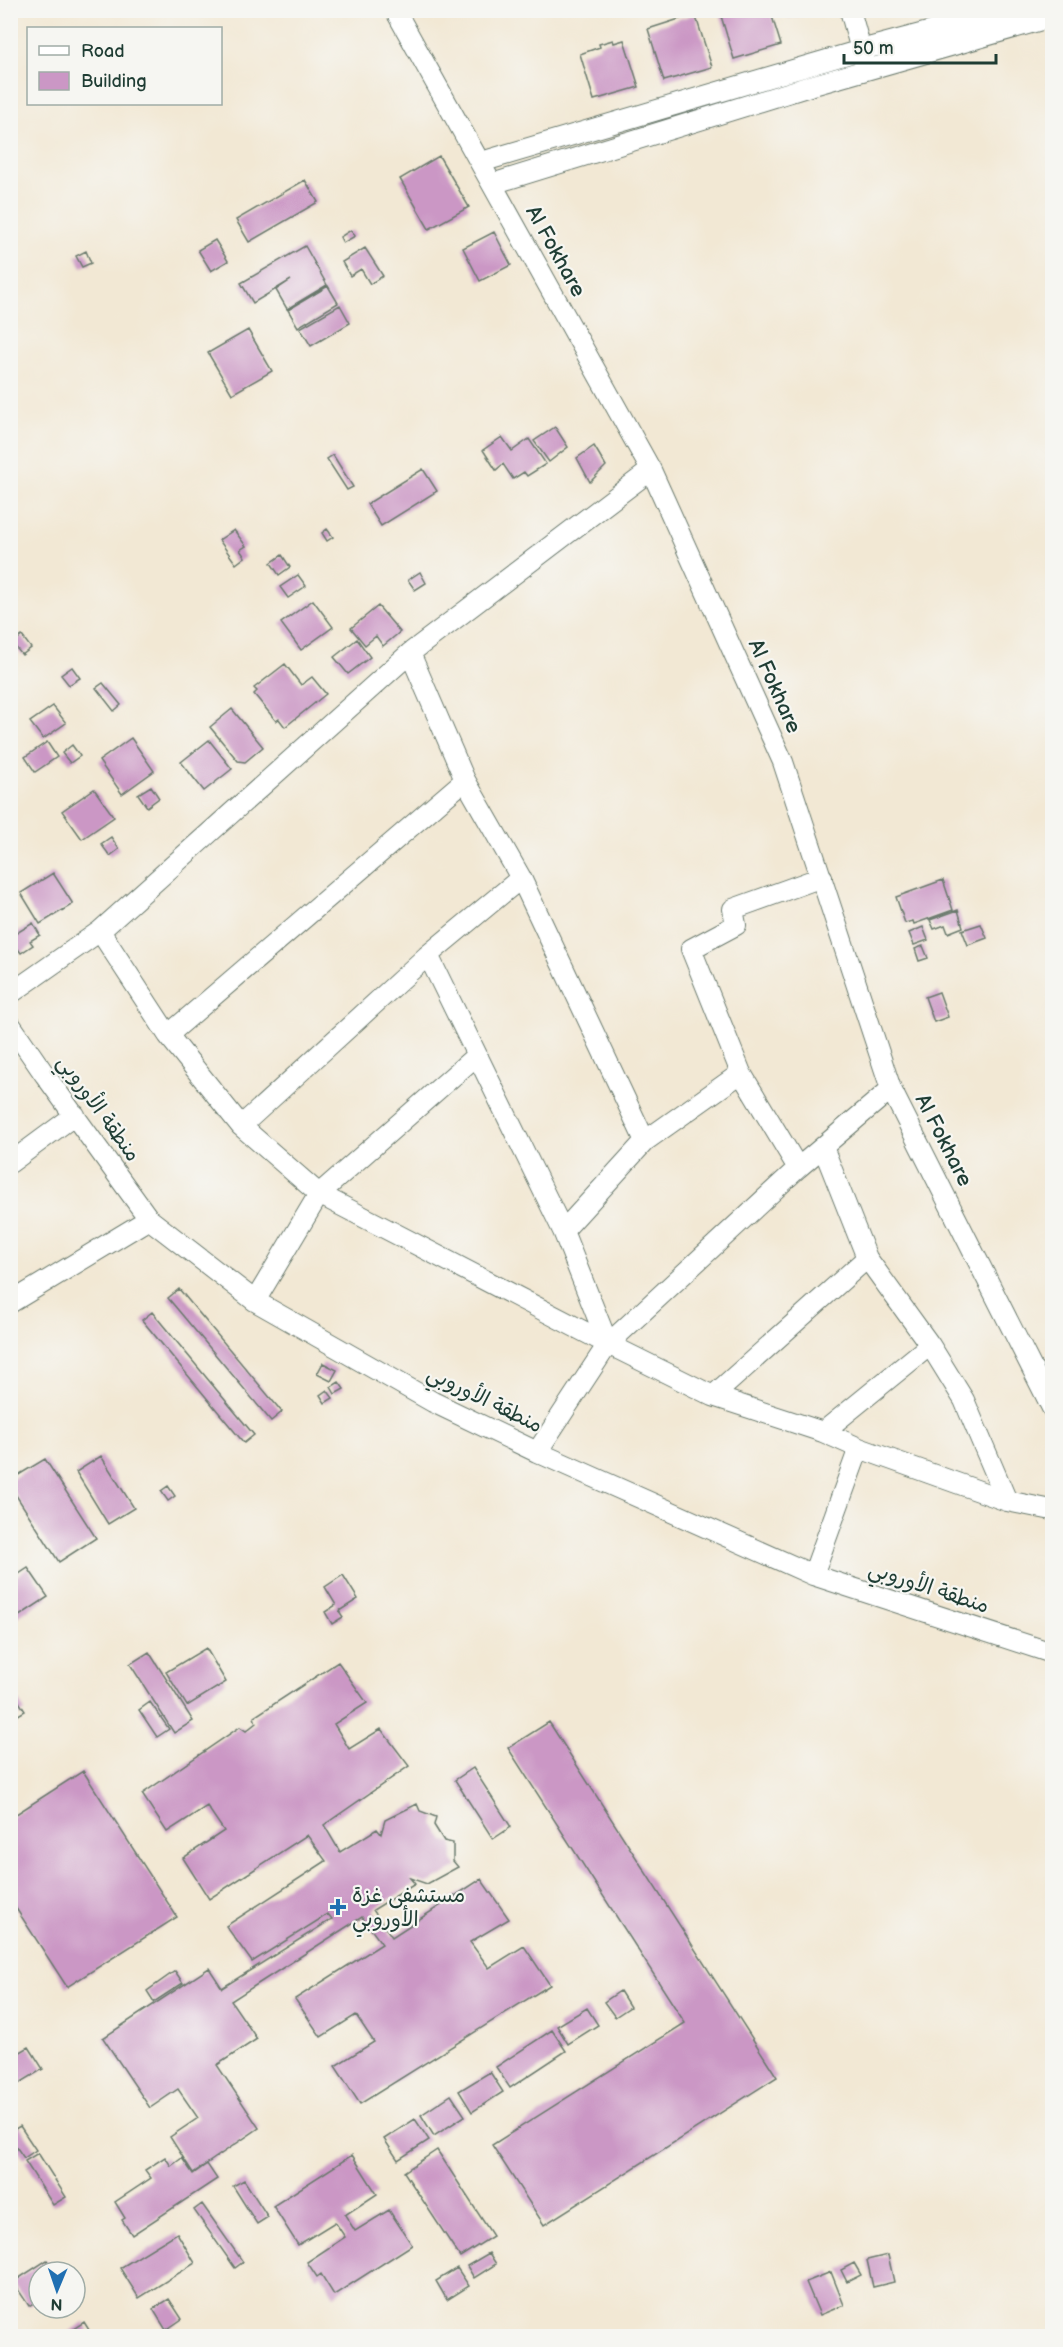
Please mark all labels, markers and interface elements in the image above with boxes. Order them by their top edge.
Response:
legend [27,27,222,105]
scale bar [844,27,996,65]
text: 50 m [853,38,894,59]
text: Road [81,41,125,62]
text: Building [81,71,147,92]
street label: Al Fokhare [520,201,591,301]
street label: Al Fokhare [743,635,806,737]
street label: منطقة الأوروبي [47,1049,147,1170]
street label: Al Fokhare [910,1090,977,1191]
street label: منطقة الأوروبي [420,1359,548,1444]
street label: منطقة الأوروبي [863,1554,993,1624]
place label: مستشفى غزة الأوروبي [352,1883,465,1938]
marker: مستشفى غزة الأوروبي [329,1898,347,1916]
north arrow [27,2260,87,2320]
text: N [50,2294,63,2313]

